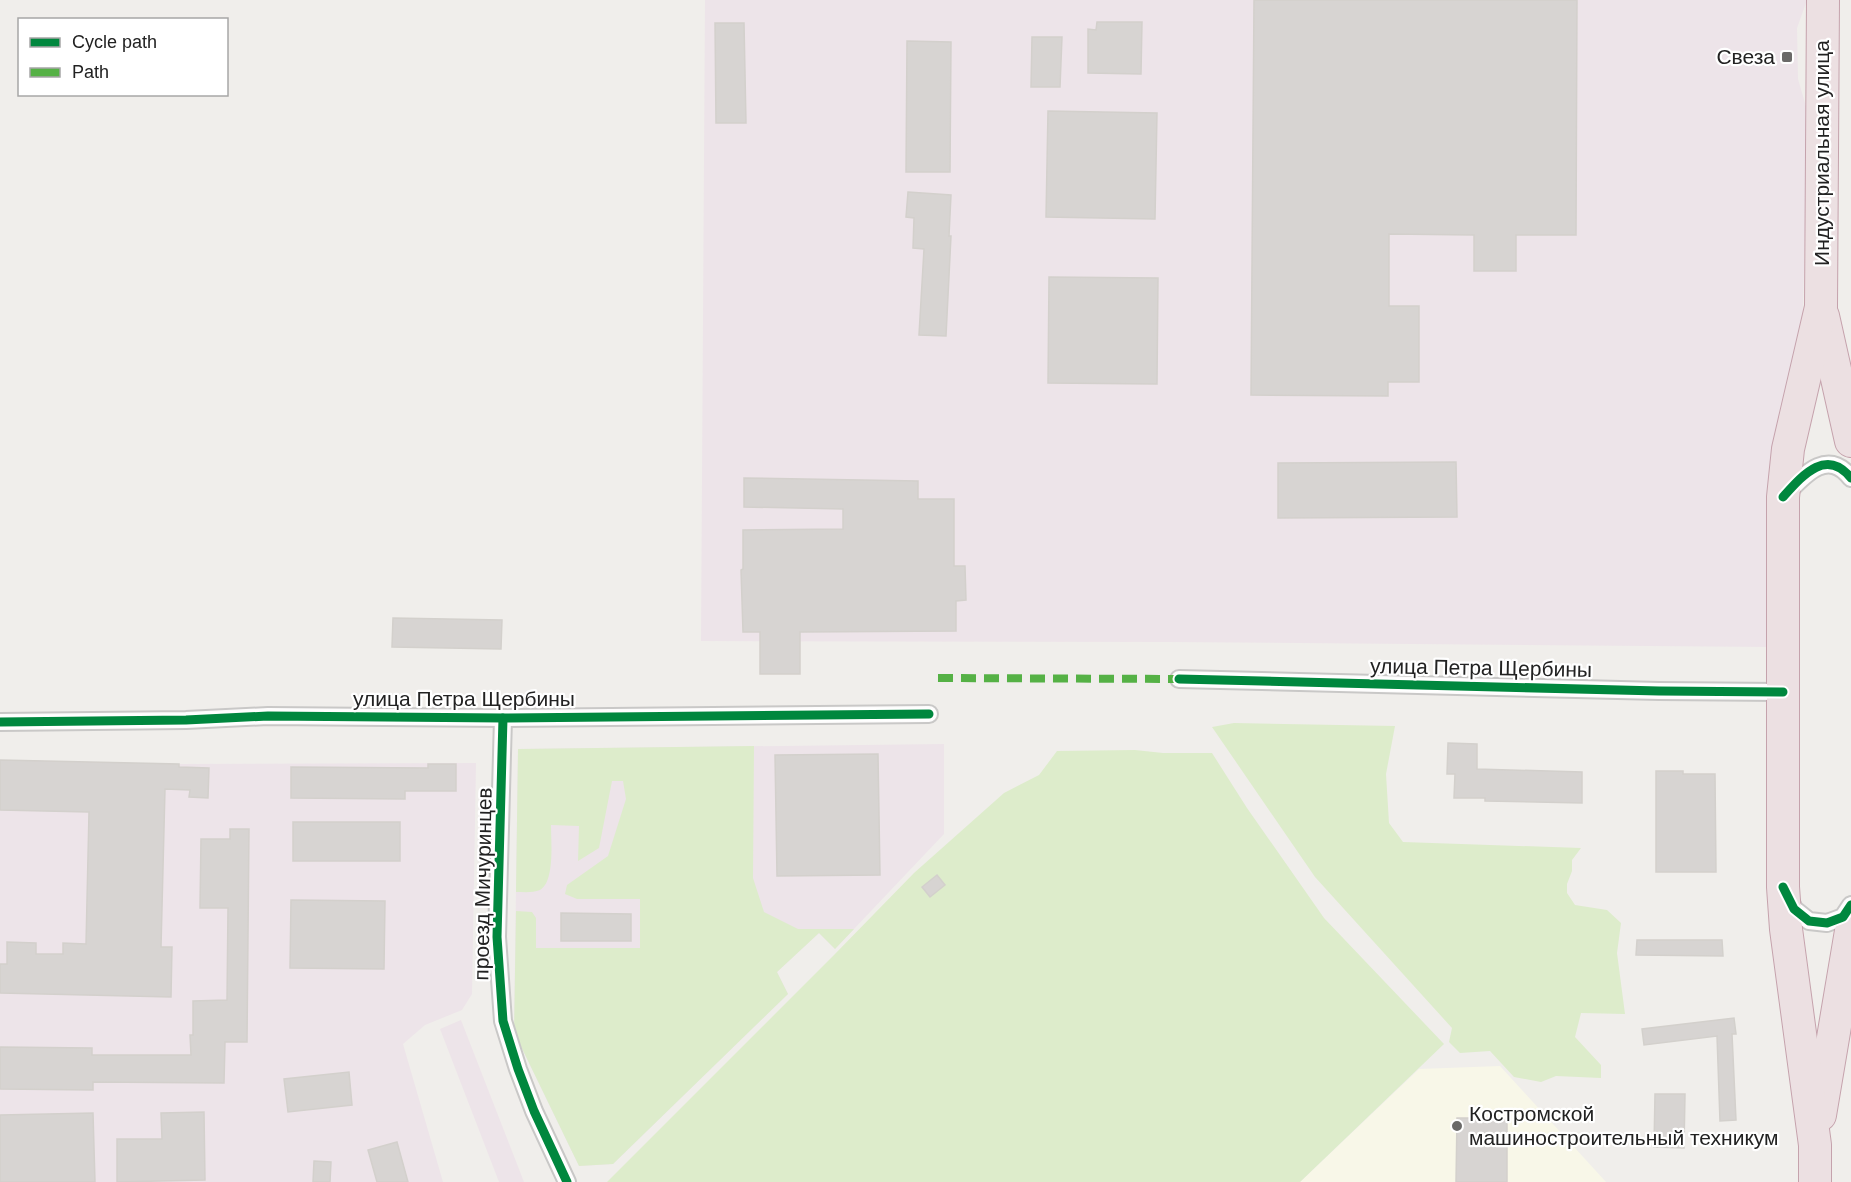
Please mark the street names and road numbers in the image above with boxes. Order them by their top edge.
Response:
street label: Индустриальная улица [1810,40,1833,266]
street label: улица Петра Щербины [1370,654,1592,681]
street label: улица Петра Щербины [353,687,575,710]
street label: проезд Мичуринцев [469,787,496,981]

